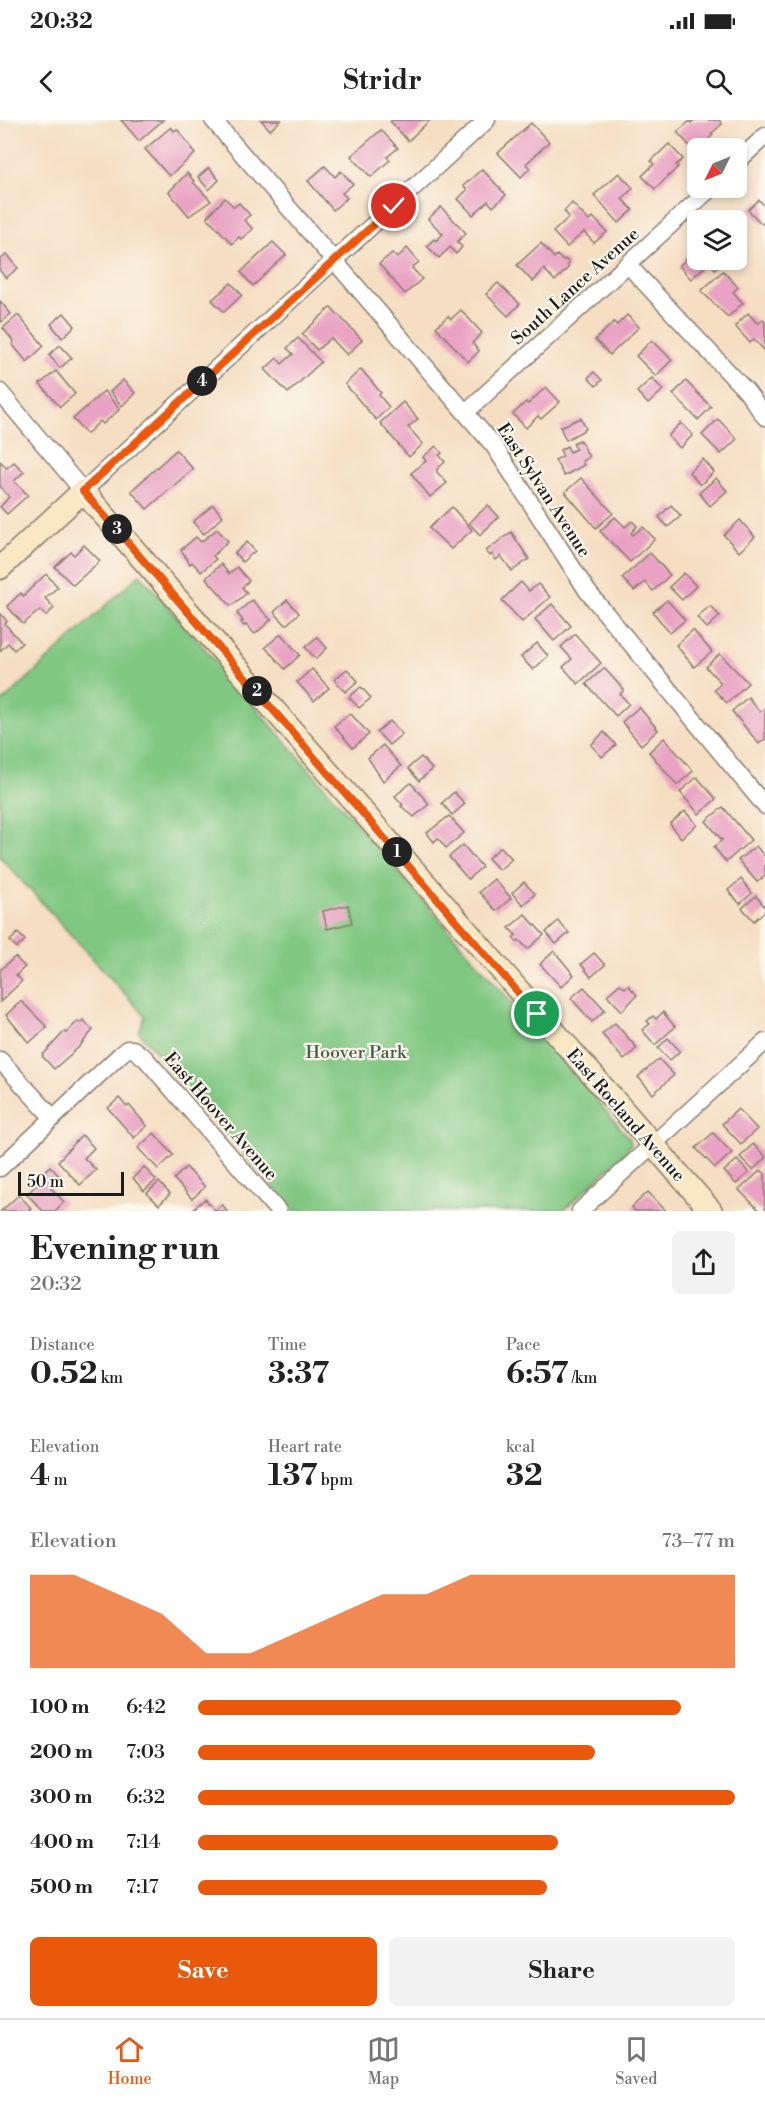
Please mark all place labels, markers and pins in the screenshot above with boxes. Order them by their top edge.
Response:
pin [368,180,419,231]
pin: 4 [187,366,217,396]
pin: 3 [102,514,132,544]
pin: 2 [242,676,272,706]
pin: 1 [382,837,412,867]
pin [511,988,562,1039]

